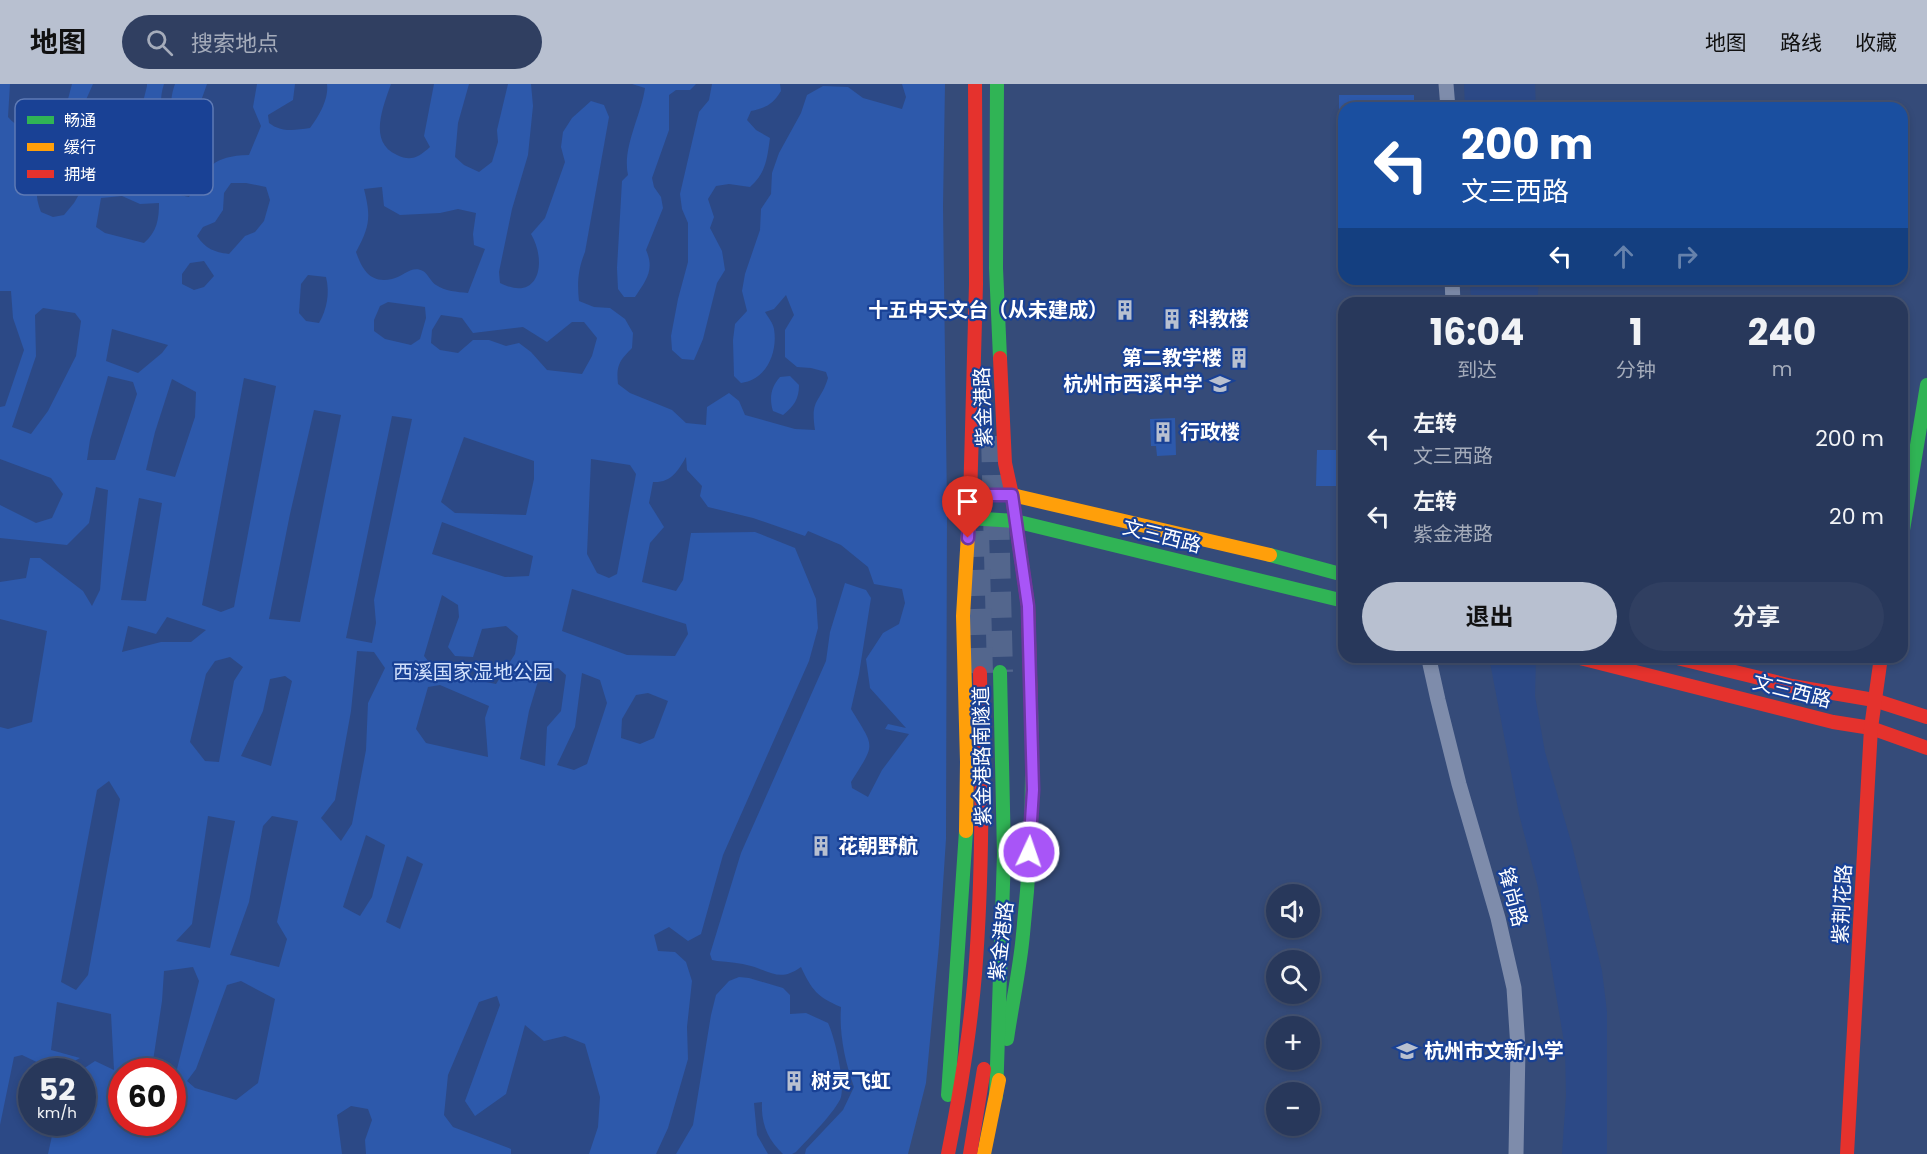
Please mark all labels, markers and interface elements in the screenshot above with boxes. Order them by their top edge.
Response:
search box [122,15,542,69]
text: 地图 [30,23,86,62]
icon: search [143,26,176,59]
text: 搜索地点 [191,28,279,59]
text: 地图 [1705,28,1747,57]
text: 路线 [1780,28,1822,57]
text: 收藏 [1855,28,1897,57]
legend [15,99,213,195]
text: 畅通 [64,109,96,132]
text: 200 m [1461,115,1593,174]
icon: left [1362,126,1440,204]
text: 缓行 [64,136,96,159]
text: 拥堵 [64,163,96,186]
text: 文三西路 [1461,173,1569,210]
icon: left [1544,240,1577,273]
icon: ahead [1607,240,1640,273]
icon: right [1670,240,1703,273]
place label: 十五中天文台（从未建成） [868,296,1108,324]
building icon: 十五中天文台（从未建成） [1113,298,1137,322]
place label: 科教楼 [1189,305,1249,333]
building icon: 科教楼 [1160,307,1184,331]
text: 16:04 [1430,307,1524,358]
text: 1 [1629,307,1643,358]
text: 240 [1748,307,1816,358]
place label: 第二教学楼 [1122,344,1222,372]
building icon: 第二教学楼 [1227,346,1251,370]
text: m [1772,355,1792,383]
text: 到达 [1457,356,1497,384]
text: 分钟 [1616,356,1656,384]
street label: 紫金港路 [968,367,998,447]
place label: 杭州市西溪中学 [1063,370,1203,398]
school or university icon: 杭州市西溪中学 [1208,372,1232,396]
text: 左转 [1413,408,1457,439]
place label: 行政楼 [1180,418,1240,446]
building icon: 行政楼 [1151,420,1175,444]
icon: left [1362,422,1395,455]
text: 200 m [1815,423,1884,454]
text: 文三西路 [1413,442,1493,470]
pin [942,476,993,538]
icon: arrive [951,485,984,518]
text: 左转 [1413,486,1457,517]
icon: left [1362,500,1395,533]
text: 20 m [1829,501,1884,532]
street label: 文三西路 [1120,513,1204,559]
text: 紫金港路 [1413,520,1493,548]
button: 退出 [1362,582,1617,651]
button: 分享 [1629,582,1884,651]
park label: 西溪国家湿地公园 [393,658,553,686]
street label: 文三西路 [1750,668,1834,714]
street label: 紫金港路南隧道 [967,686,997,826]
position arrow [997,820,1061,884]
place label: 花朝野航 [838,832,918,860]
building icon: 花朝野航 [809,834,833,858]
street label: 紫荆花路 [1826,863,1858,945]
street label: 锋尚路 [1492,864,1534,930]
map controls [1266,884,1320,1136]
button: sound [1266,884,1320,938]
street label: 紫金港路 [982,900,1020,982]
button: search [1266,950,1320,1004]
button: + [1266,1016,1320,1070]
place label: 杭州市文新小学 [1424,1037,1564,1065]
school or university icon: 杭州市文新小学 [1395,1039,1419,1063]
speed limit sign: 60 [108,1058,186,1136]
place label: 树灵飞虹 [811,1067,891,1095]
text: 52 [39,1068,75,1111]
building icon: 树灵飞虹 [782,1069,806,1093]
button: − [1266,1082,1320,1136]
text: km/h [37,1102,77,1123]

